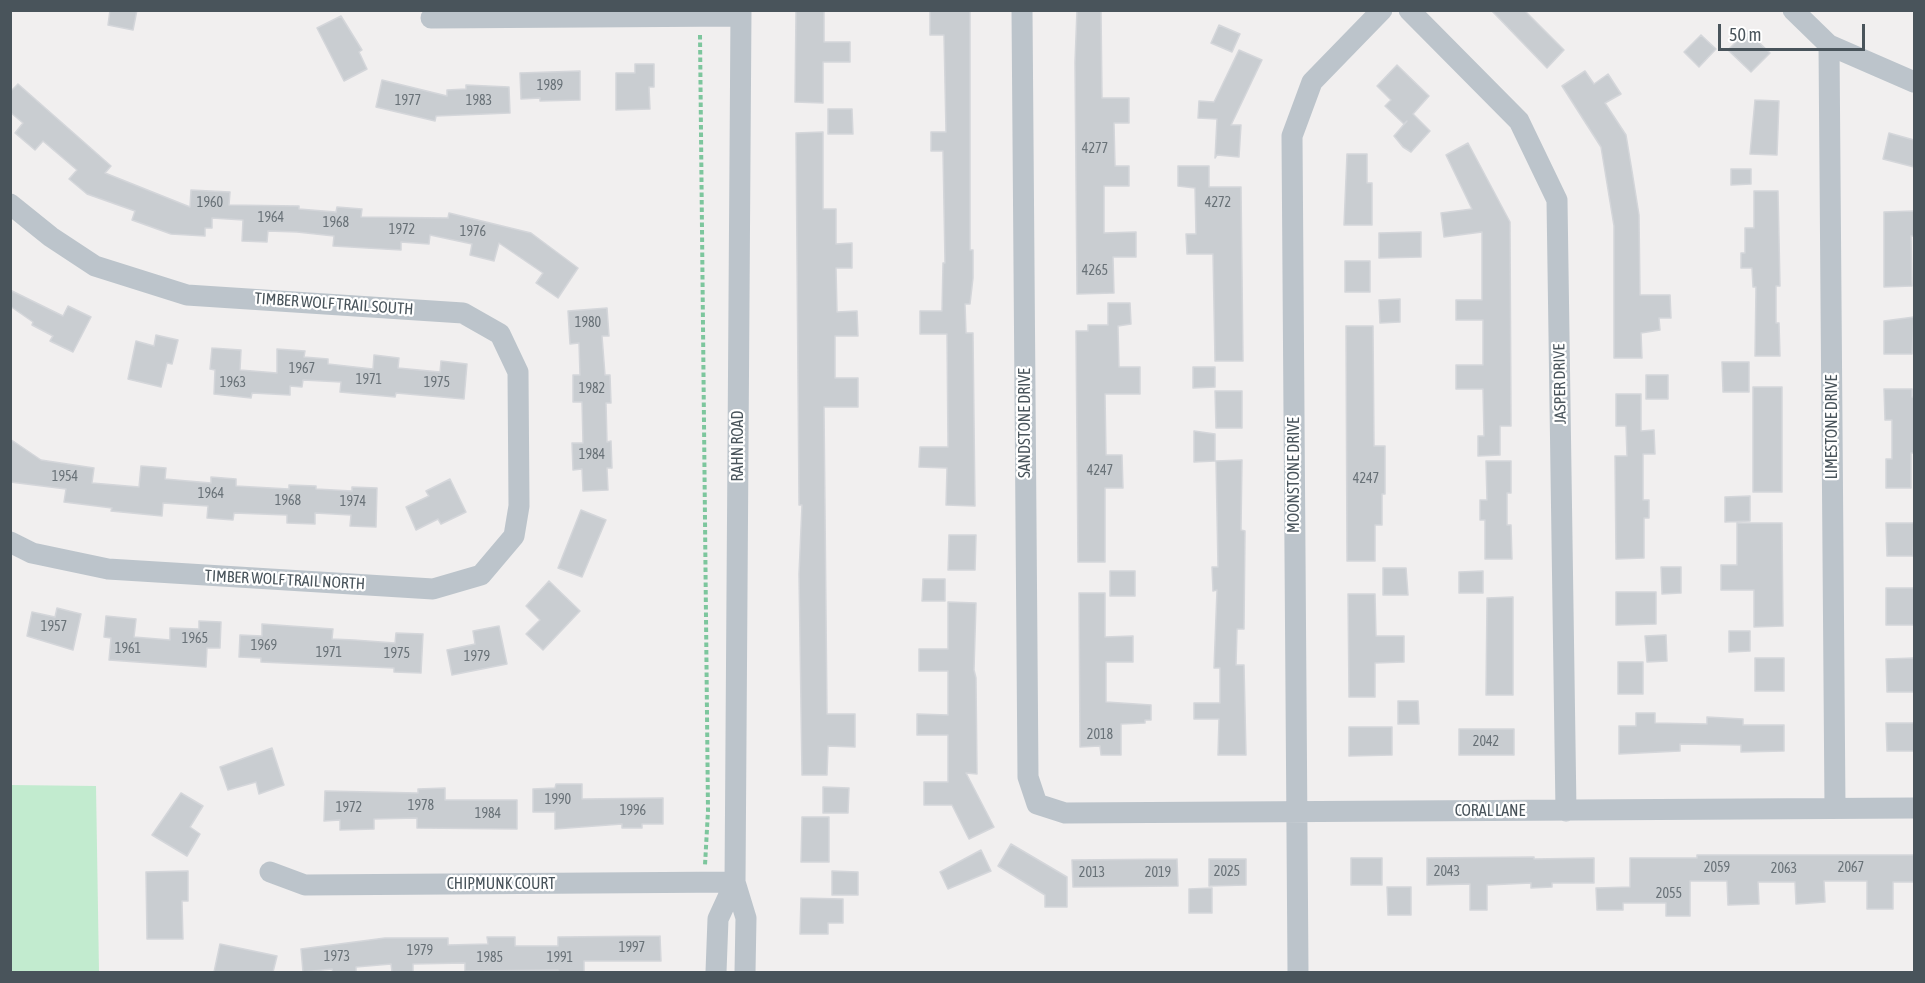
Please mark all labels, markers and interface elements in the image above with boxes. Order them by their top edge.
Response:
scale bar [1721,12,1868,50]
text: 50 m [1729,24,1761,45]
house number: 1989 [537,78,563,94]
house number: 1977 [395,93,421,109]
house number: 1983 [466,93,492,109]
house number: 4277 [1082,141,1108,157]
house number: 1960 [197,195,223,211]
house number: 4272 [1205,195,1231,211]
house number: 1964 [258,210,284,226]
house number: 1968 [323,215,349,231]
house number: 1972 [389,222,415,238]
house number: 1976 [460,224,486,240]
house number: 4265 [1082,263,1108,279]
street label: TIMBER WOLF TRAIL SOUTH [254,289,414,319]
house number: 1980 [575,315,601,331]
street label: JASPER DRIVE [1550,344,1570,424]
house number: 1967 [289,361,315,377]
street label: SANDSTONE DRIVE [1015,368,1035,478]
house number: 1971 [356,372,382,388]
house number: 1963 [220,375,246,391]
house number: 1975 [424,375,450,391]
street label: LIMESTONE DRIVE [1822,375,1842,479]
house number: 1982 [579,381,605,397]
street label: RAHN ROAD [728,411,748,481]
street label: MOONSTONE DRIVE [1284,417,1304,533]
house number: 1984 [579,447,605,463]
house number: 4247 [1087,463,1113,479]
house number: 1954 [52,469,78,485]
house number: 4247 [1353,471,1379,487]
house number: 1964 [198,486,224,502]
house number: 1968 [275,493,301,509]
house number: 1974 [340,494,366,510]
street label: TIMBER WOLF TRAIL NORTH [204,566,366,594]
house number: 1957 [41,619,67,635]
house number: 1965 [182,631,208,647]
house number: 1969 [251,638,277,654]
house number: 1961 [115,641,141,657]
house number: 1971 [316,645,342,661]
house number: 1975 [384,646,410,662]
house number: 1979 [464,649,490,665]
house number: 2018 [1087,727,1113,743]
house number: 2042 [1473,734,1499,750]
house number: 1990 [545,792,571,808]
house number: 1978 [408,798,434,814]
house number: 1972 [336,800,362,816]
street label: CORAL LANE [1455,801,1525,821]
house number: 1996 [620,803,646,819]
house number: 1984 [475,806,501,822]
house number: 2059 [1704,860,1730,876]
house number: 2067 [1838,860,1864,876]
house number: 2063 [1771,861,1797,877]
house number: 2025 [1214,864,1240,880]
house number: 2043 [1434,864,1460,880]
house number: 2013 [1079,865,1105,881]
house number: 2019 [1145,865,1171,881]
street label: CHIPMUNK COURT [447,874,555,894]
house number: 2055 [1656,886,1682,902]
house number: 1997 [619,940,645,956]
house number: 1979 [407,943,433,959]
house number: 1973 [324,949,350,965]
house number: 1985 [477,950,503,966]
house number: 1991 [547,950,573,966]

